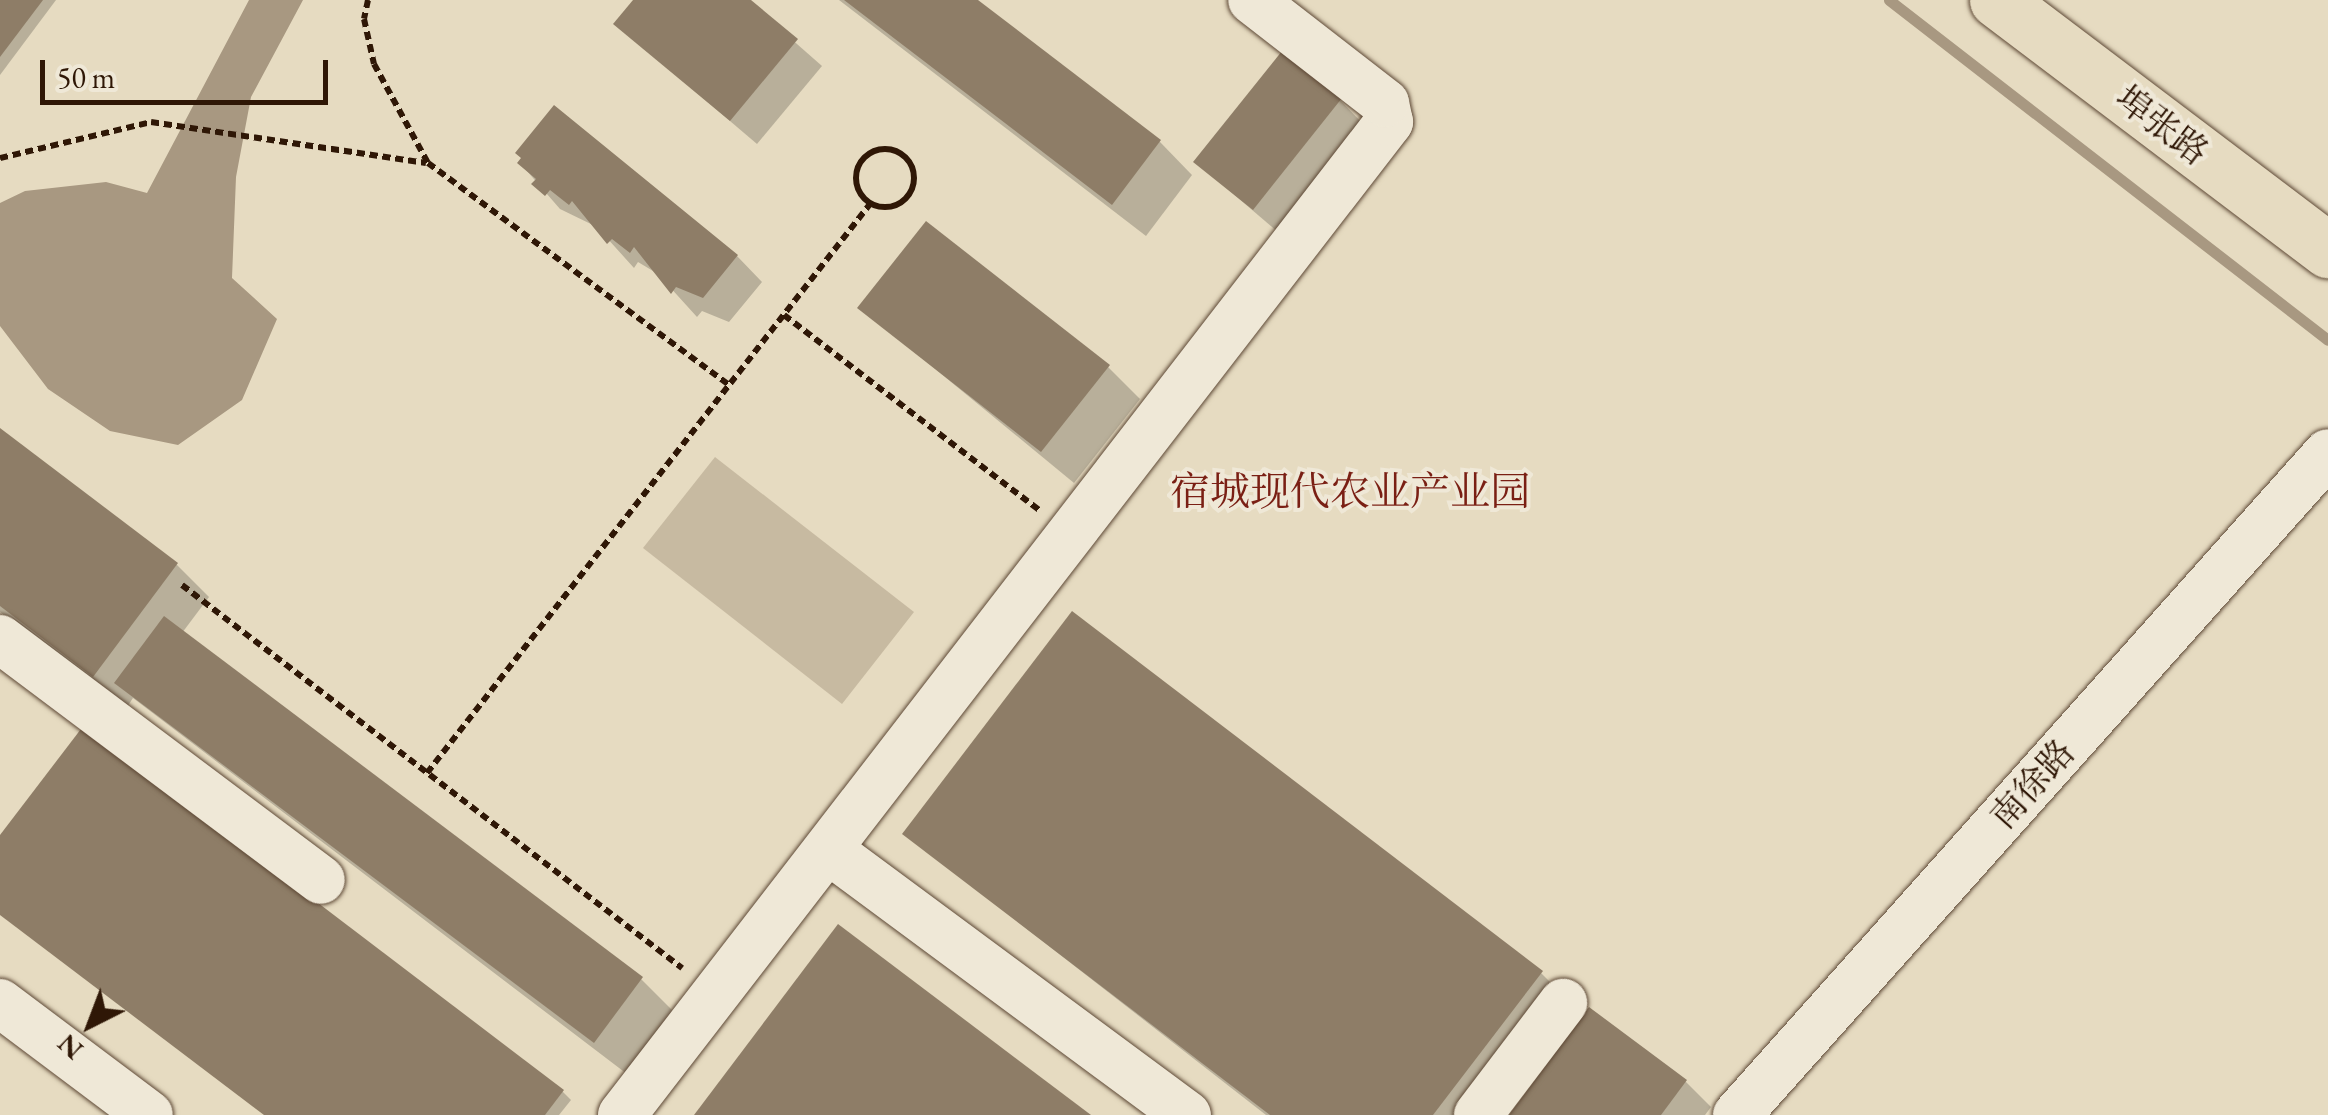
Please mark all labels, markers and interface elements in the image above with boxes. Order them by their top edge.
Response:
scale bar [45,40,332,102]
text: 50 m [57,58,115,97]
street label: 埠张路 [2107,77,2217,173]
district label: 宿城现代农业产业园 [1170,467,1530,515]
street label: 南徐路 [1981,731,2083,837]
north arrow [40,975,140,1075]
text: N [49,1026,90,1068]

